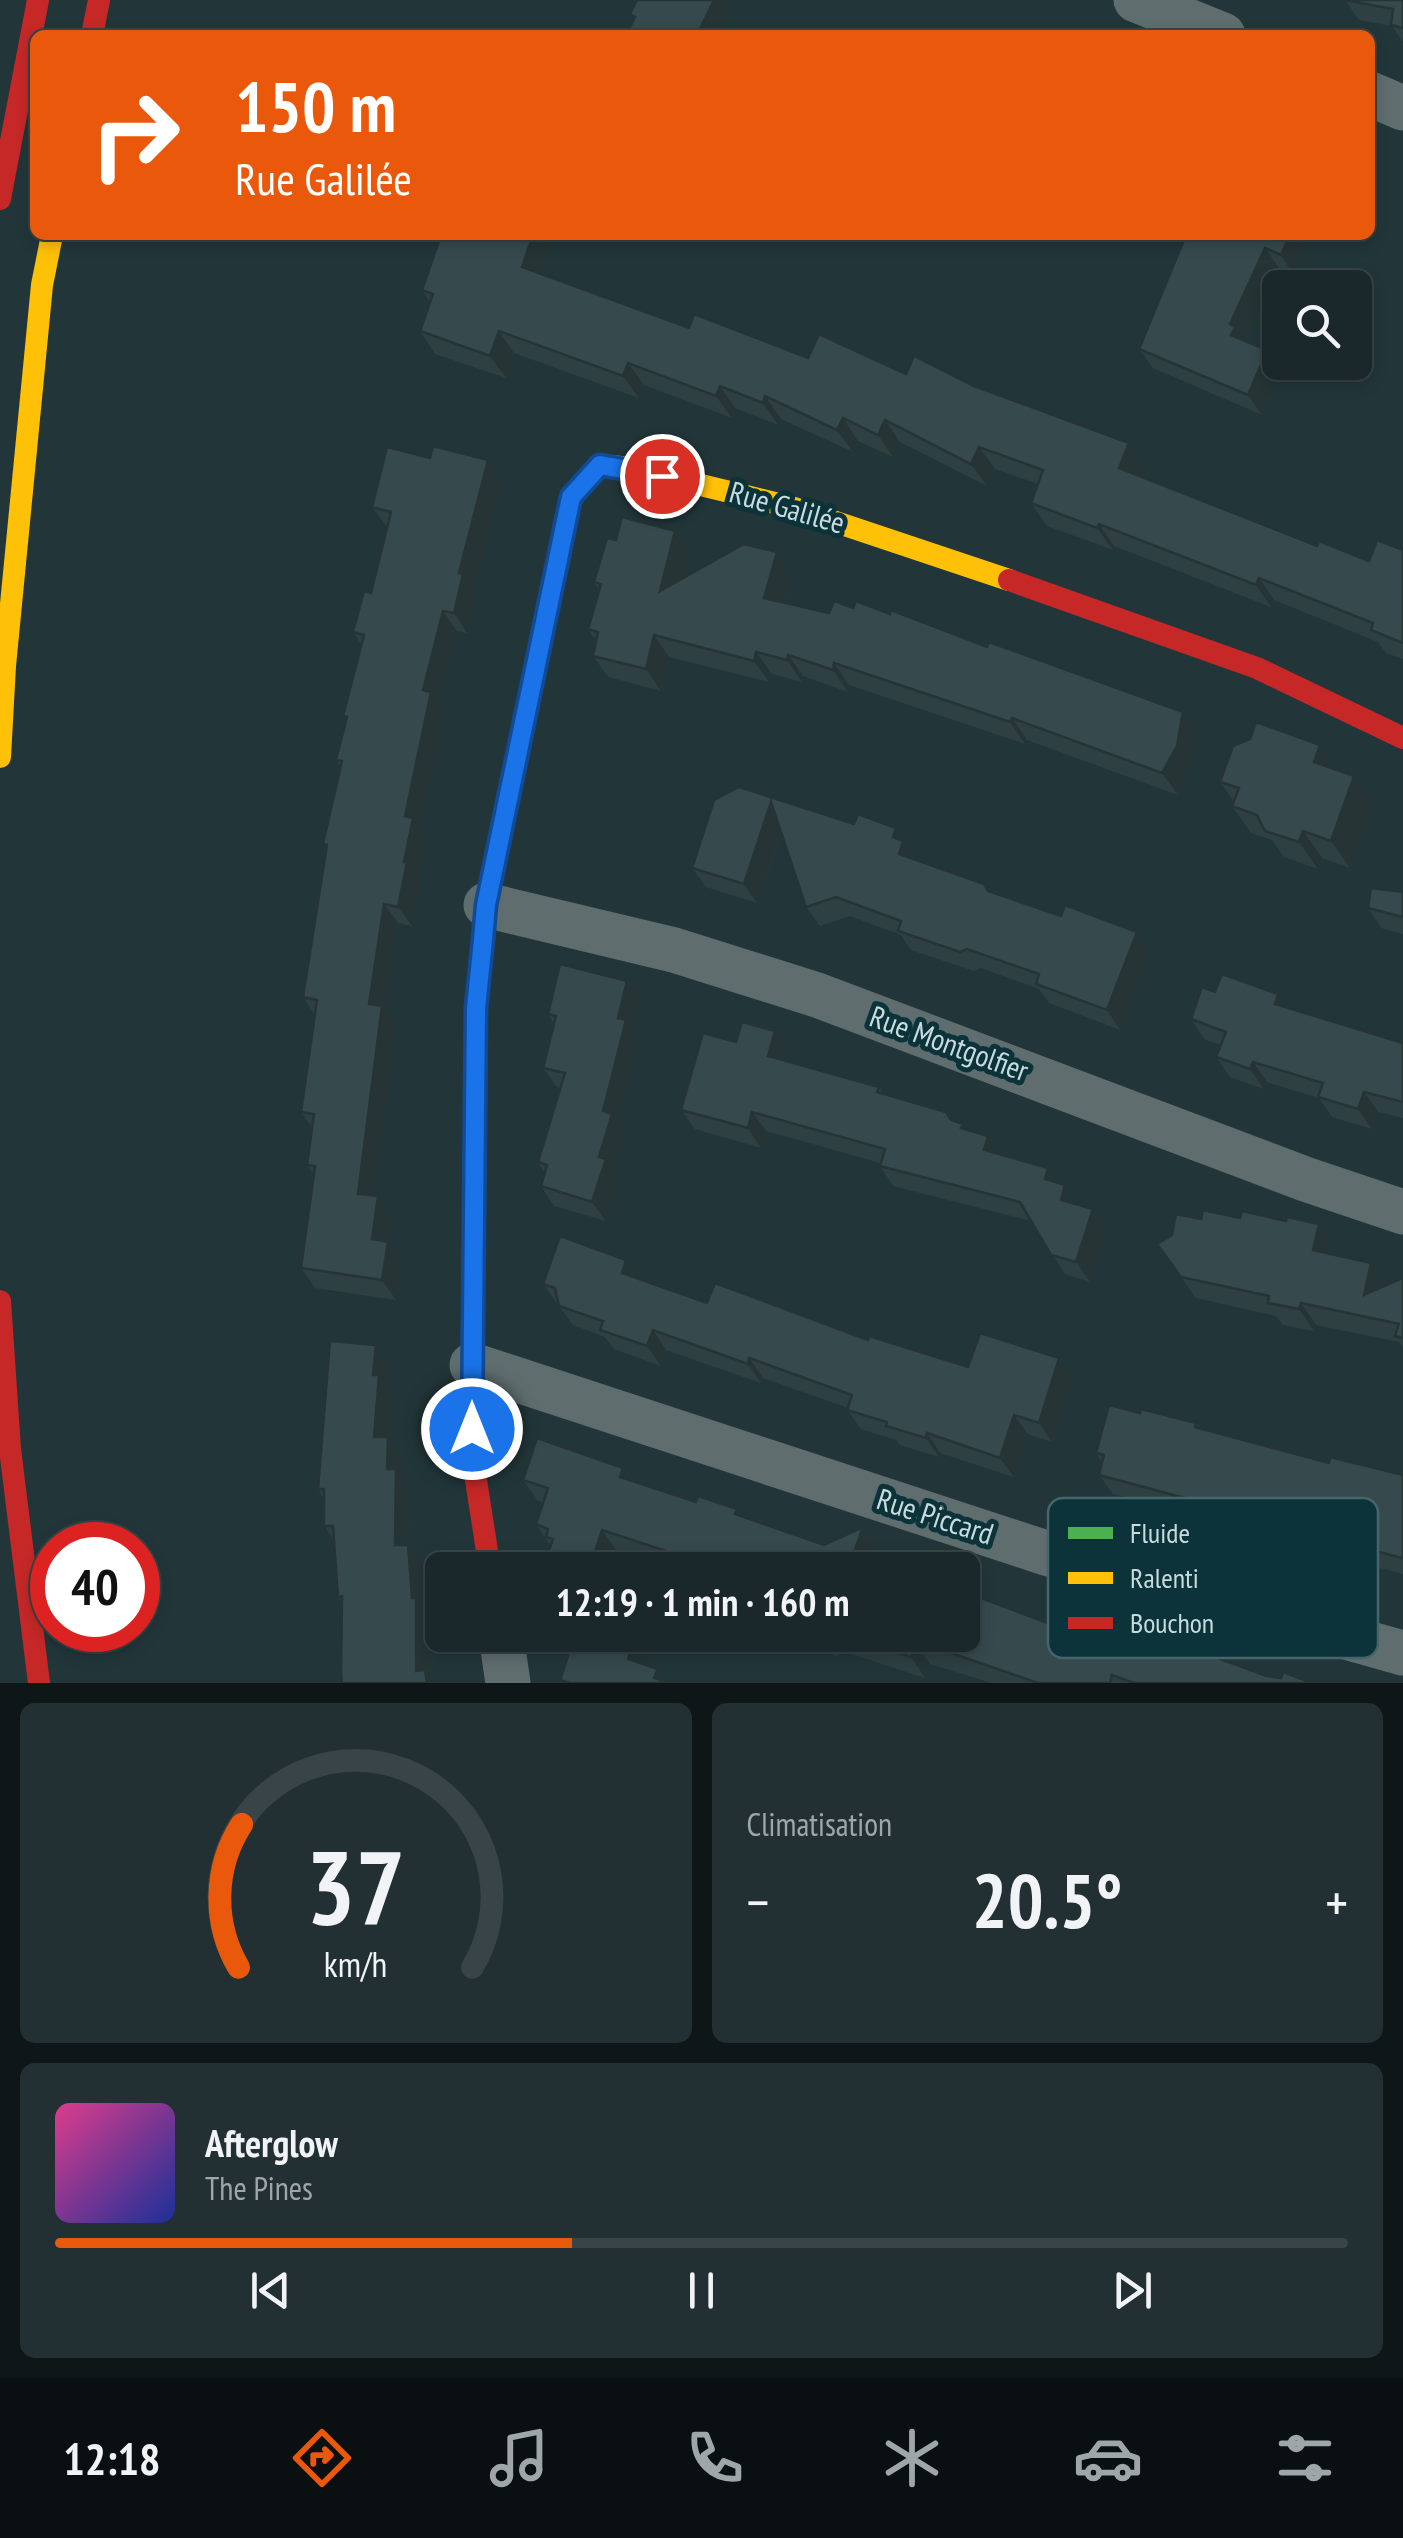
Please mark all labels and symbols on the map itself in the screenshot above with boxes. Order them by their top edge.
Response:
pin [620,434,705,519]
street label: Rue Galilée [725,472,849,542]
street label: Rue Montgolfier [865,996,1035,1090]
position arrow [420,1377,524,1481]
street label: Rue Piccard [872,1478,999,1553]
legend [1048,1498,1378,1658]
text: Fluide [1130,1514,1190,1551]
speed limit sign: 40 [30,1522,160,1652]
text: Ralenti [1130,1559,1199,1596]
text: Bouchon [1130,1604,1214,1641]

